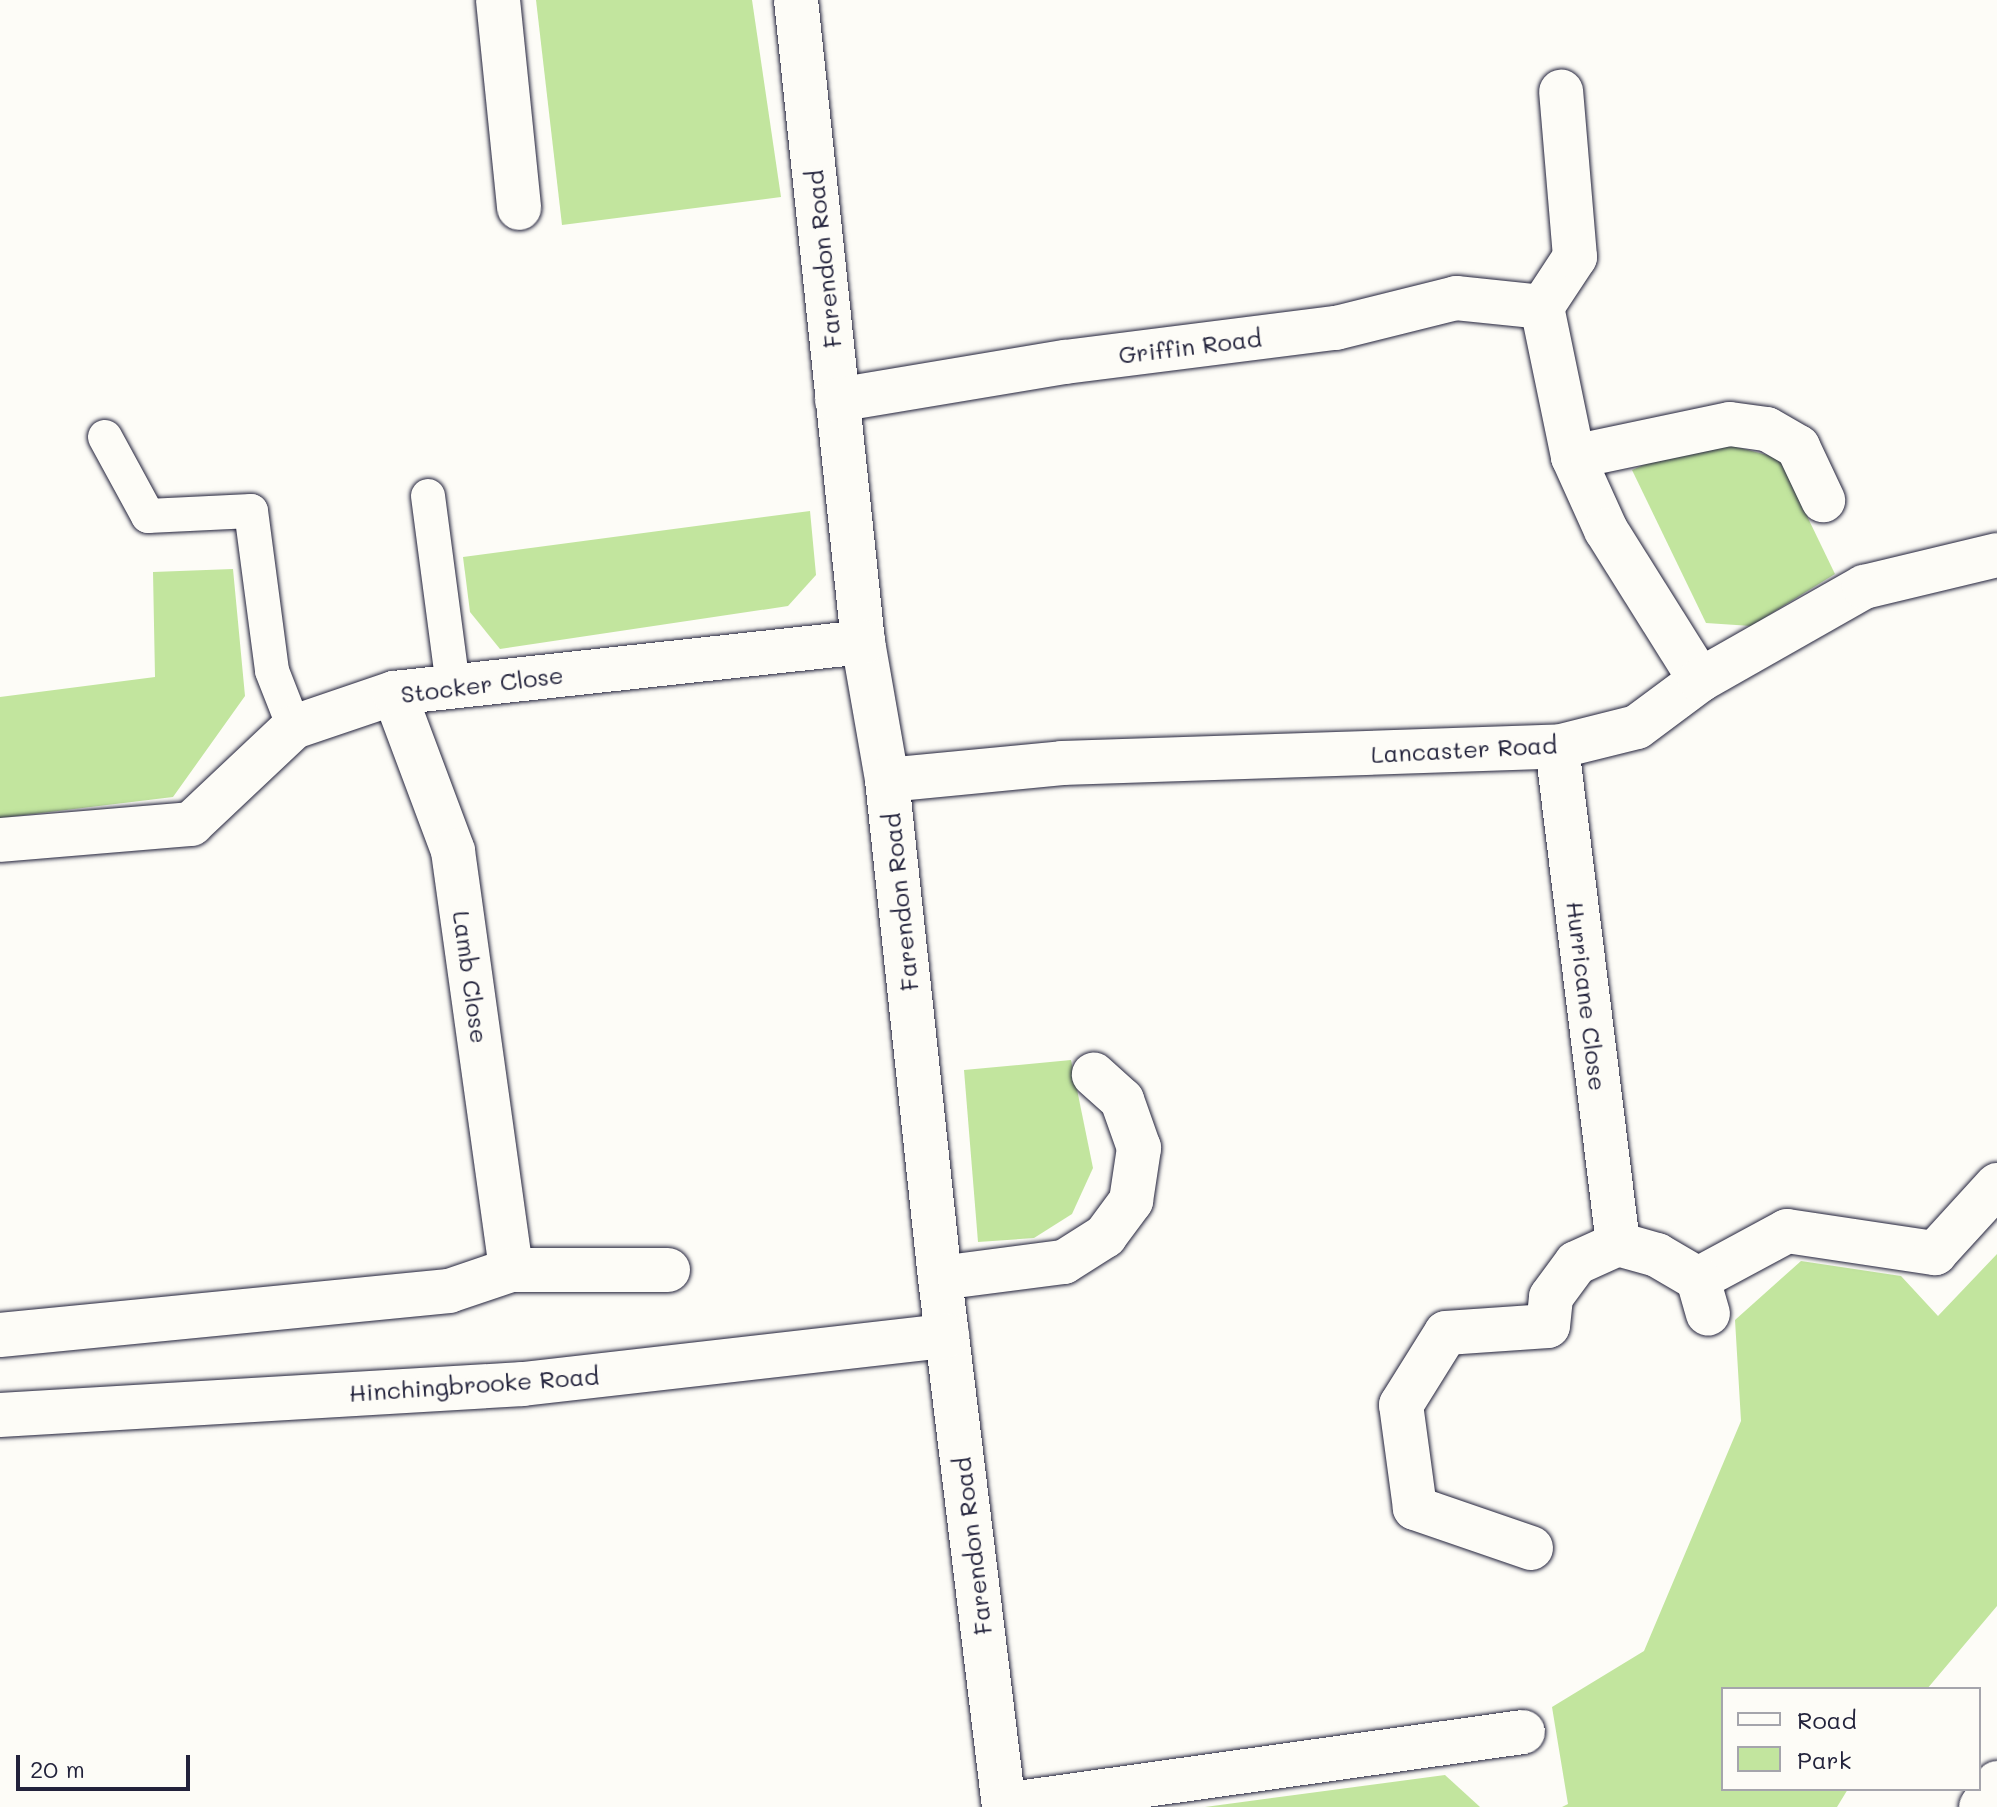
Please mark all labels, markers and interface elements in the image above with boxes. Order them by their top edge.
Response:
street label: Farendon Road [799,169,847,349]
street label: Griffin Road [1117,323,1263,369]
street label: Stocker Close [399,660,565,708]
street label: Lancaster Road [1370,730,1558,768]
street label: Farendon Road [876,812,924,992]
street label: Hurricane Close [1561,900,1613,1092]
street label: Lamb Close [447,909,495,1045]
street label: Hinchingbrooke Road [348,1361,600,1407]
street label: Farendon Road [947,1456,997,1636]
legend [1721,1687,1981,1791]
text: Road [1797,1704,1857,1735]
scale bar [20,1739,194,1789]
text: Park [1797,1744,1851,1775]
text: 20 m [30,1753,85,1784]

